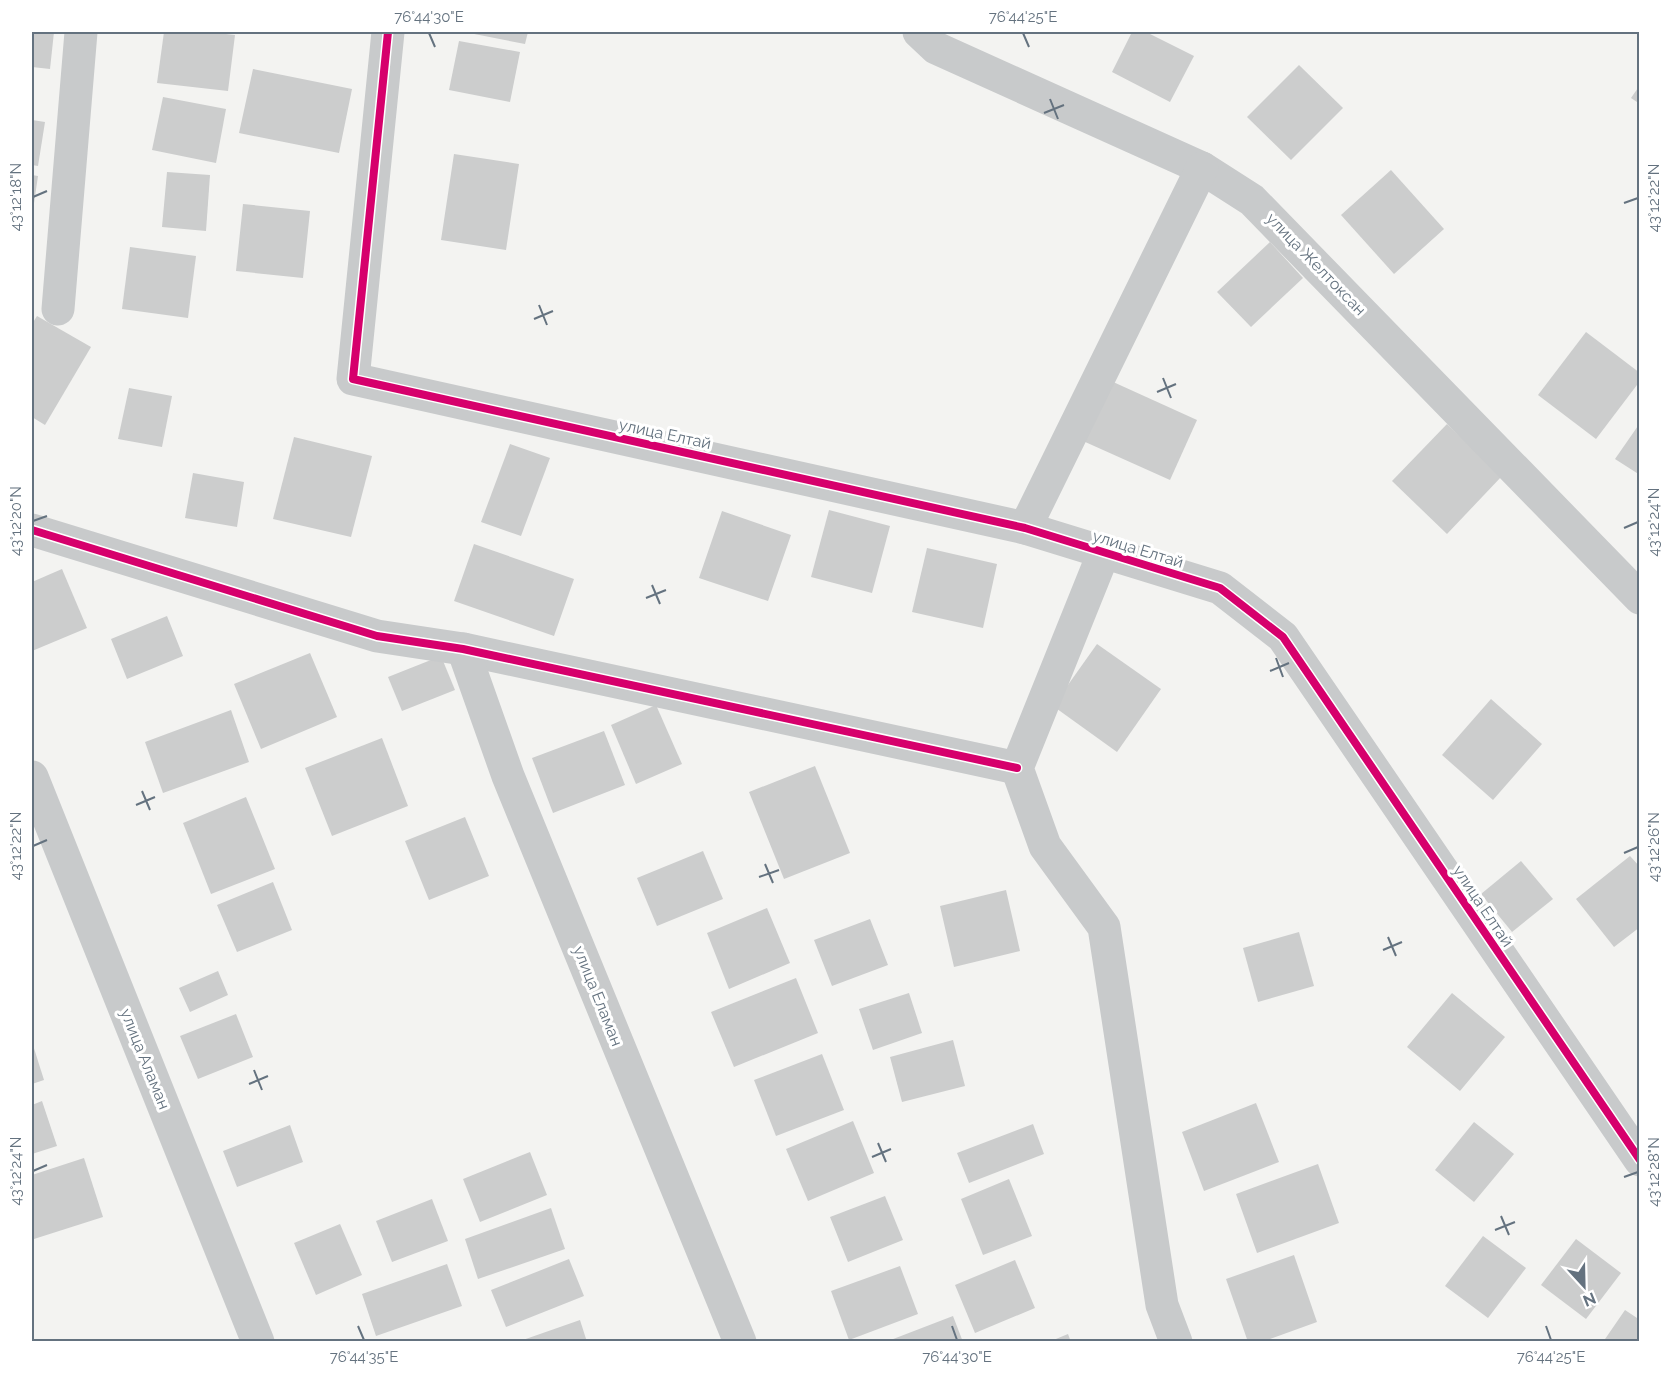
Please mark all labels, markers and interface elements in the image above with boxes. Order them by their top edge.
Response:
text: 76°44'30"E [394,8,464,26]
text: 76°44'25"E [989,8,1057,26]
text: 43°12'18"N [7,163,25,231]
text: 43°12'22"N [1645,164,1663,232]
street label: улица Желтоксан [1262,209,1370,319]
street label: улица Елтай [617,415,713,453]
text: 43°12'20"N [7,486,25,556]
text: 43°12'24"N [1645,488,1663,556]
street label: улица Елтай [1090,526,1186,572]
text: 43°12'22"N [7,812,25,880]
text: 43°12'26"N [1645,812,1663,882]
street label: улица Елтай [1449,862,1517,950]
street label: улица Еламан [569,943,627,1049]
street label: улица Аламан [116,1006,174,1112]
text: 43°12'24"N [7,1137,25,1205]
text: 43°12'28"N [1645,1137,1663,1207]
north arrow [1554,1256,1614,1316]
text: N [1580,1288,1599,1311]
text: 76°44'35"E [330,1348,398,1366]
text: 76°44'30"E [922,1348,992,1366]
text: 76°44'25"E [1517,1348,1585,1366]

